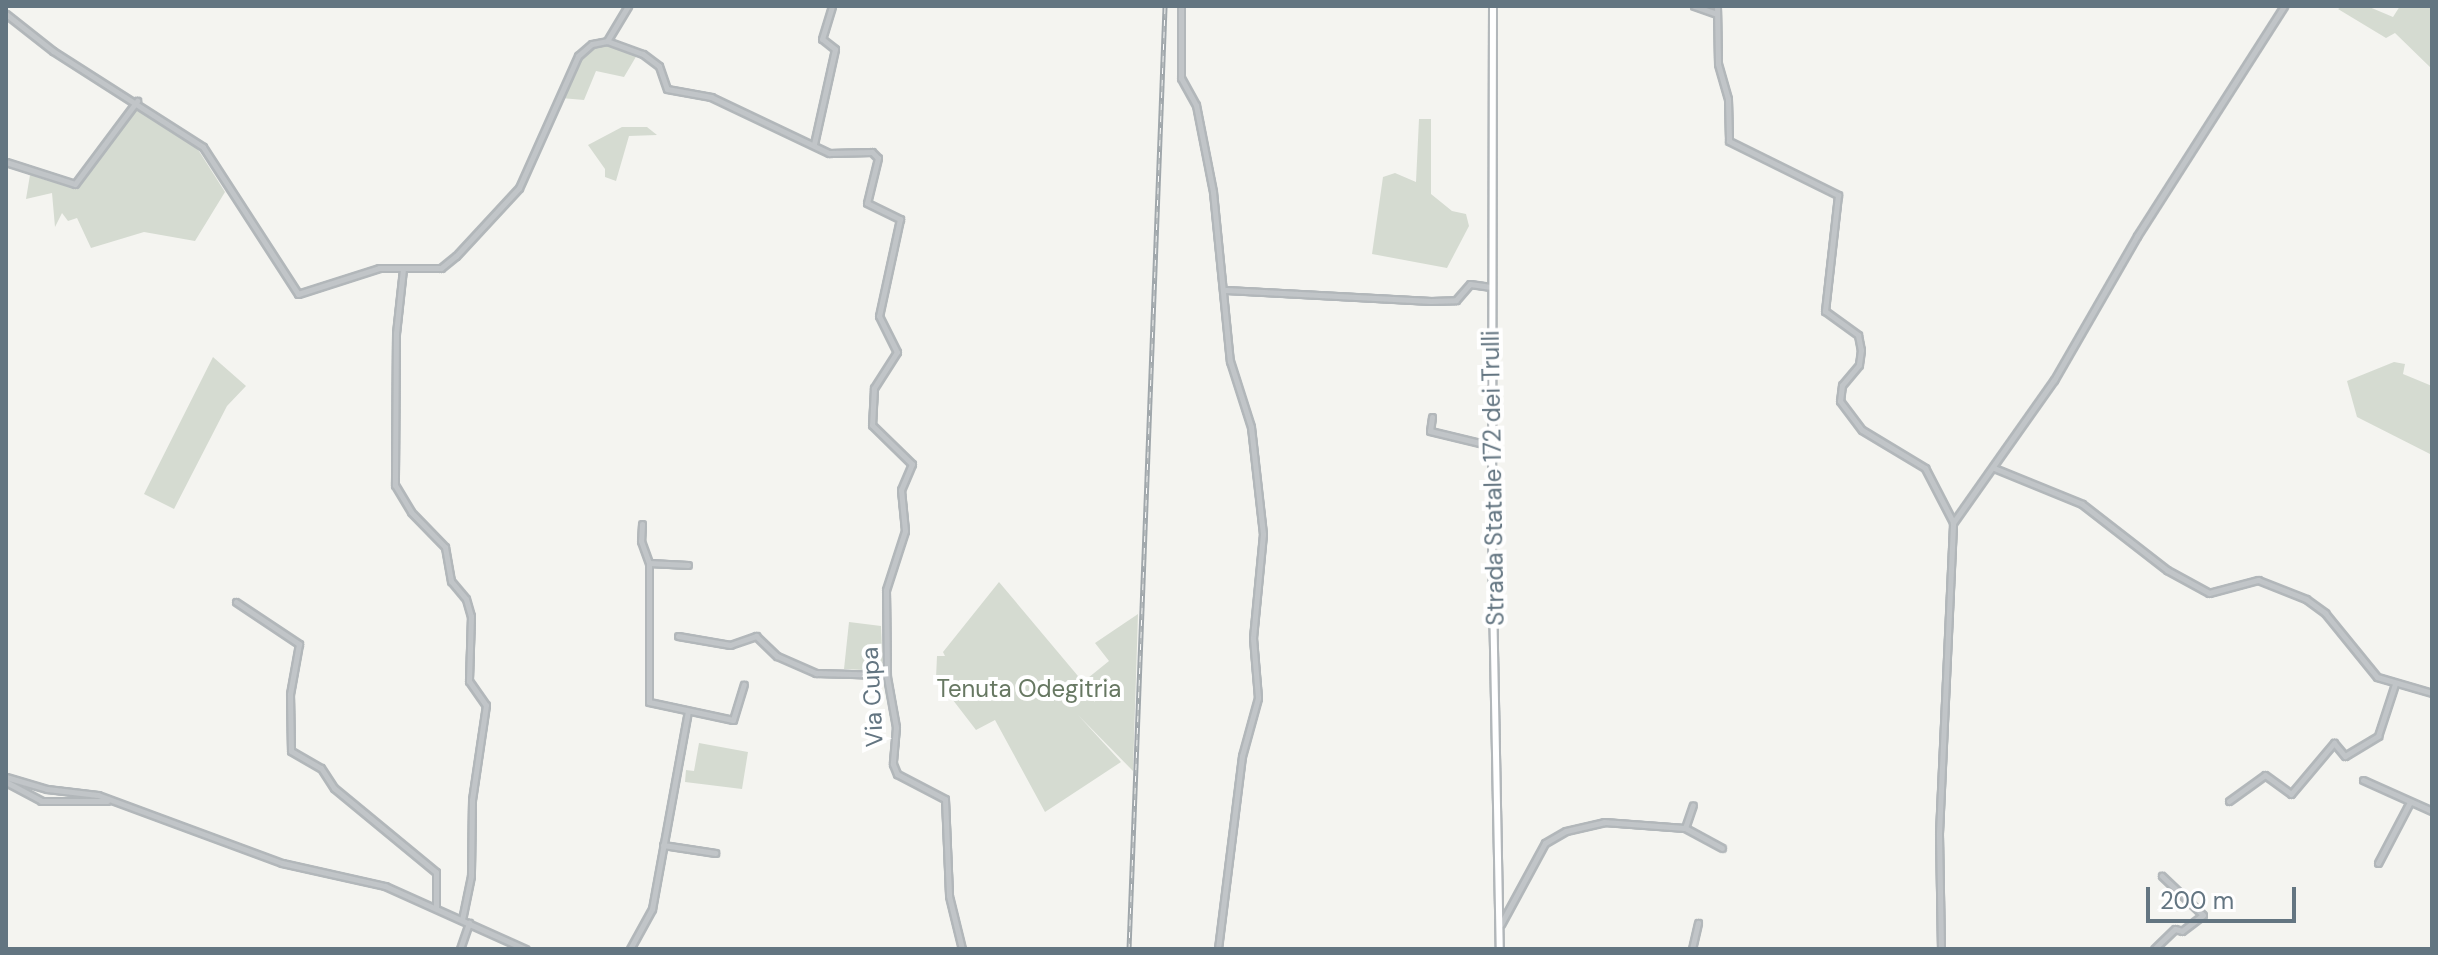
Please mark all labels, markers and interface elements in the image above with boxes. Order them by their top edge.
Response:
street label: Strada Statale 172 dei Trulli [1476,330,1510,626]
street label: Via Cupa [855,646,889,748]
park label: Tenuta Odegitria [937,675,1121,703]
scale bar [2150,871,2300,921]
text: 200 m [2160,885,2234,916]

